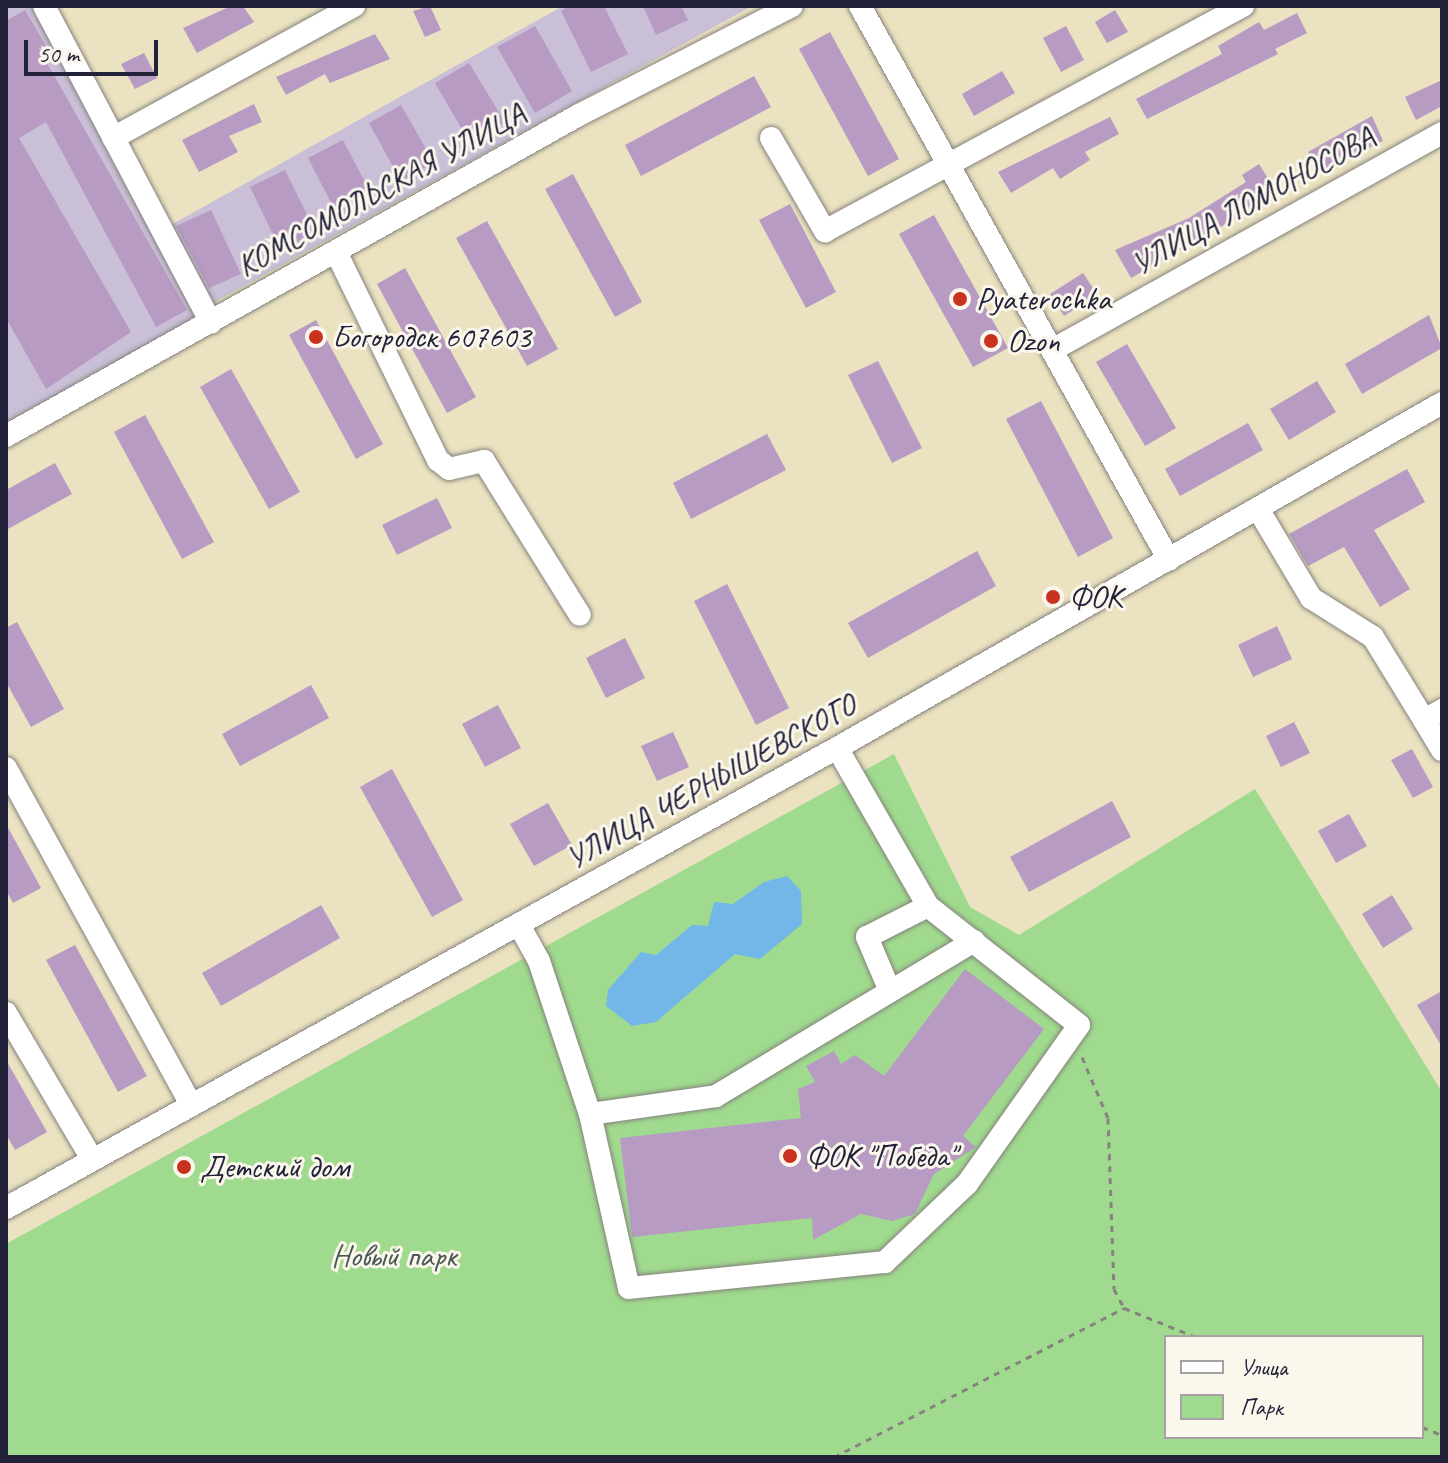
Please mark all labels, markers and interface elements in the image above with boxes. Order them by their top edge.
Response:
scale bar [28,24,162,74]
text: 50 m [38,39,79,69]
street label: КОМСОМОЛЬСКАЯ УЛИЦА [231,95,531,285]
street label: УЛИЦА ЛОМОНОСОВА [1125,119,1381,283]
place label: Pyaterochka [976,280,1111,318]
marker: Pyaterochka [951,290,969,308]
place label: Богородск 607603 [332,318,531,356]
place label: Ozon [1007,322,1060,360]
marker: Богородск 607603 [307,328,325,346]
marker: Ozon [982,332,1000,350]
place label: ФОК [1069,578,1122,616]
marker: ФОК [1044,588,1062,606]
street label: УЛИЦА ЧЕРНЫШЕВСКОГО [559,686,863,878]
place label: ФОК "Победа" [806,1137,956,1175]
marker: ФОК "Победа" [781,1147,799,1165]
place label: Детский дом [200,1148,349,1186]
marker: Детский дом [175,1158,193,1176]
park label: Новый парк [331,1237,457,1275]
legend [1164,1335,1424,1439]
text: Улица [1240,1352,1288,1382]
text: Парк [1240,1392,1283,1422]

